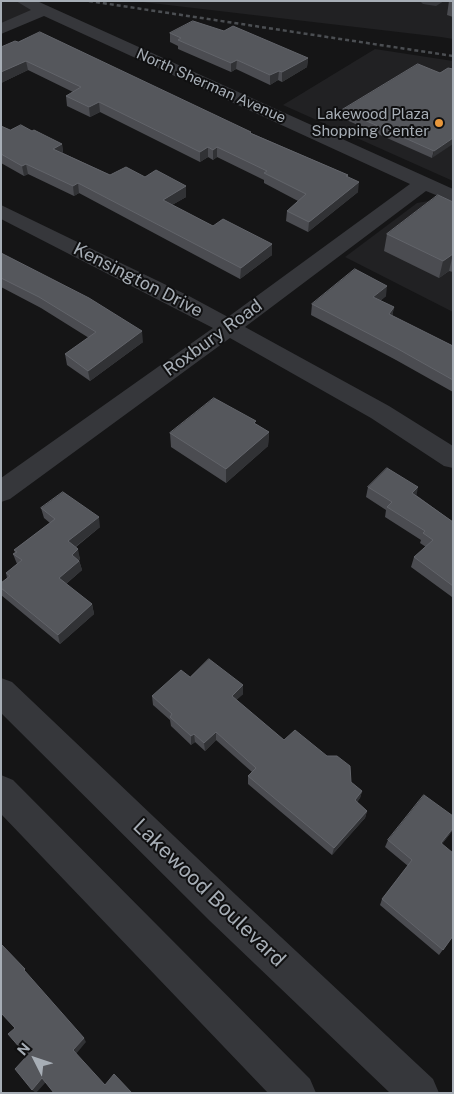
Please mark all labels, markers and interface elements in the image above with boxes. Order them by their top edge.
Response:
street label: North Sherman Avenue [134,45,288,127]
place label: Lakewood Plaza Shopping Center [311,105,429,140]
marker: Lakewood Plaza Shopping Center [433,117,445,129]
street label: Kensington Drive [70,238,206,322]
street label: Roxbury Road [159,295,267,381]
street label: Lakewood Boulevard [127,814,291,972]
north arrow [10,1034,60,1084]
text: N [14,1040,33,1059]

